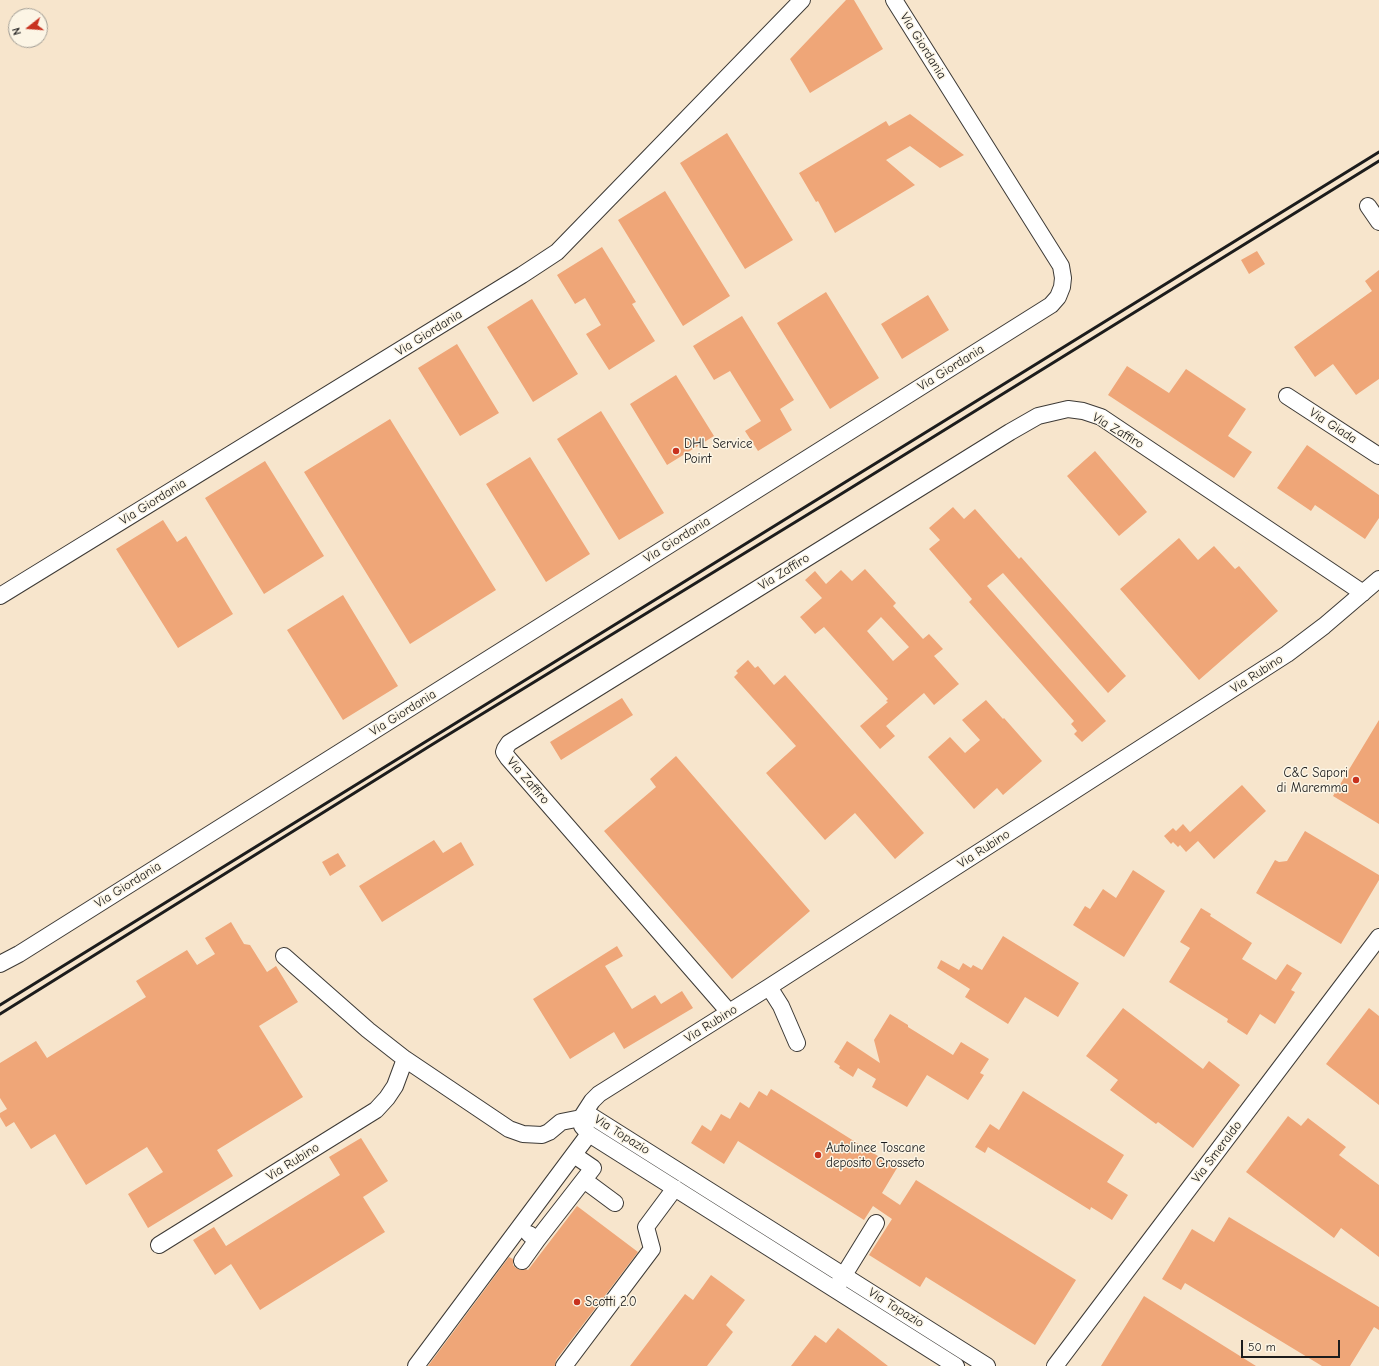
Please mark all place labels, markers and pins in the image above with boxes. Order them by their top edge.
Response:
place label: DHL Service Point [684,436,752,467]
marker: DHL Service Point [671,446,681,456]
place label: C&C Sapori di Maremma [1277,765,1348,796]
marker: C&C Sapori di Maremma [1351,775,1361,785]
place label: Autolinee Toscane deposito Grosseto [826,1140,925,1171]
marker: Autolinee Toscane deposito Grosseto [813,1150,823,1160]
place label: Scotti 2.0 [585,1294,637,1310]
marker: Scotti 2.0 [572,1297,582,1307]

